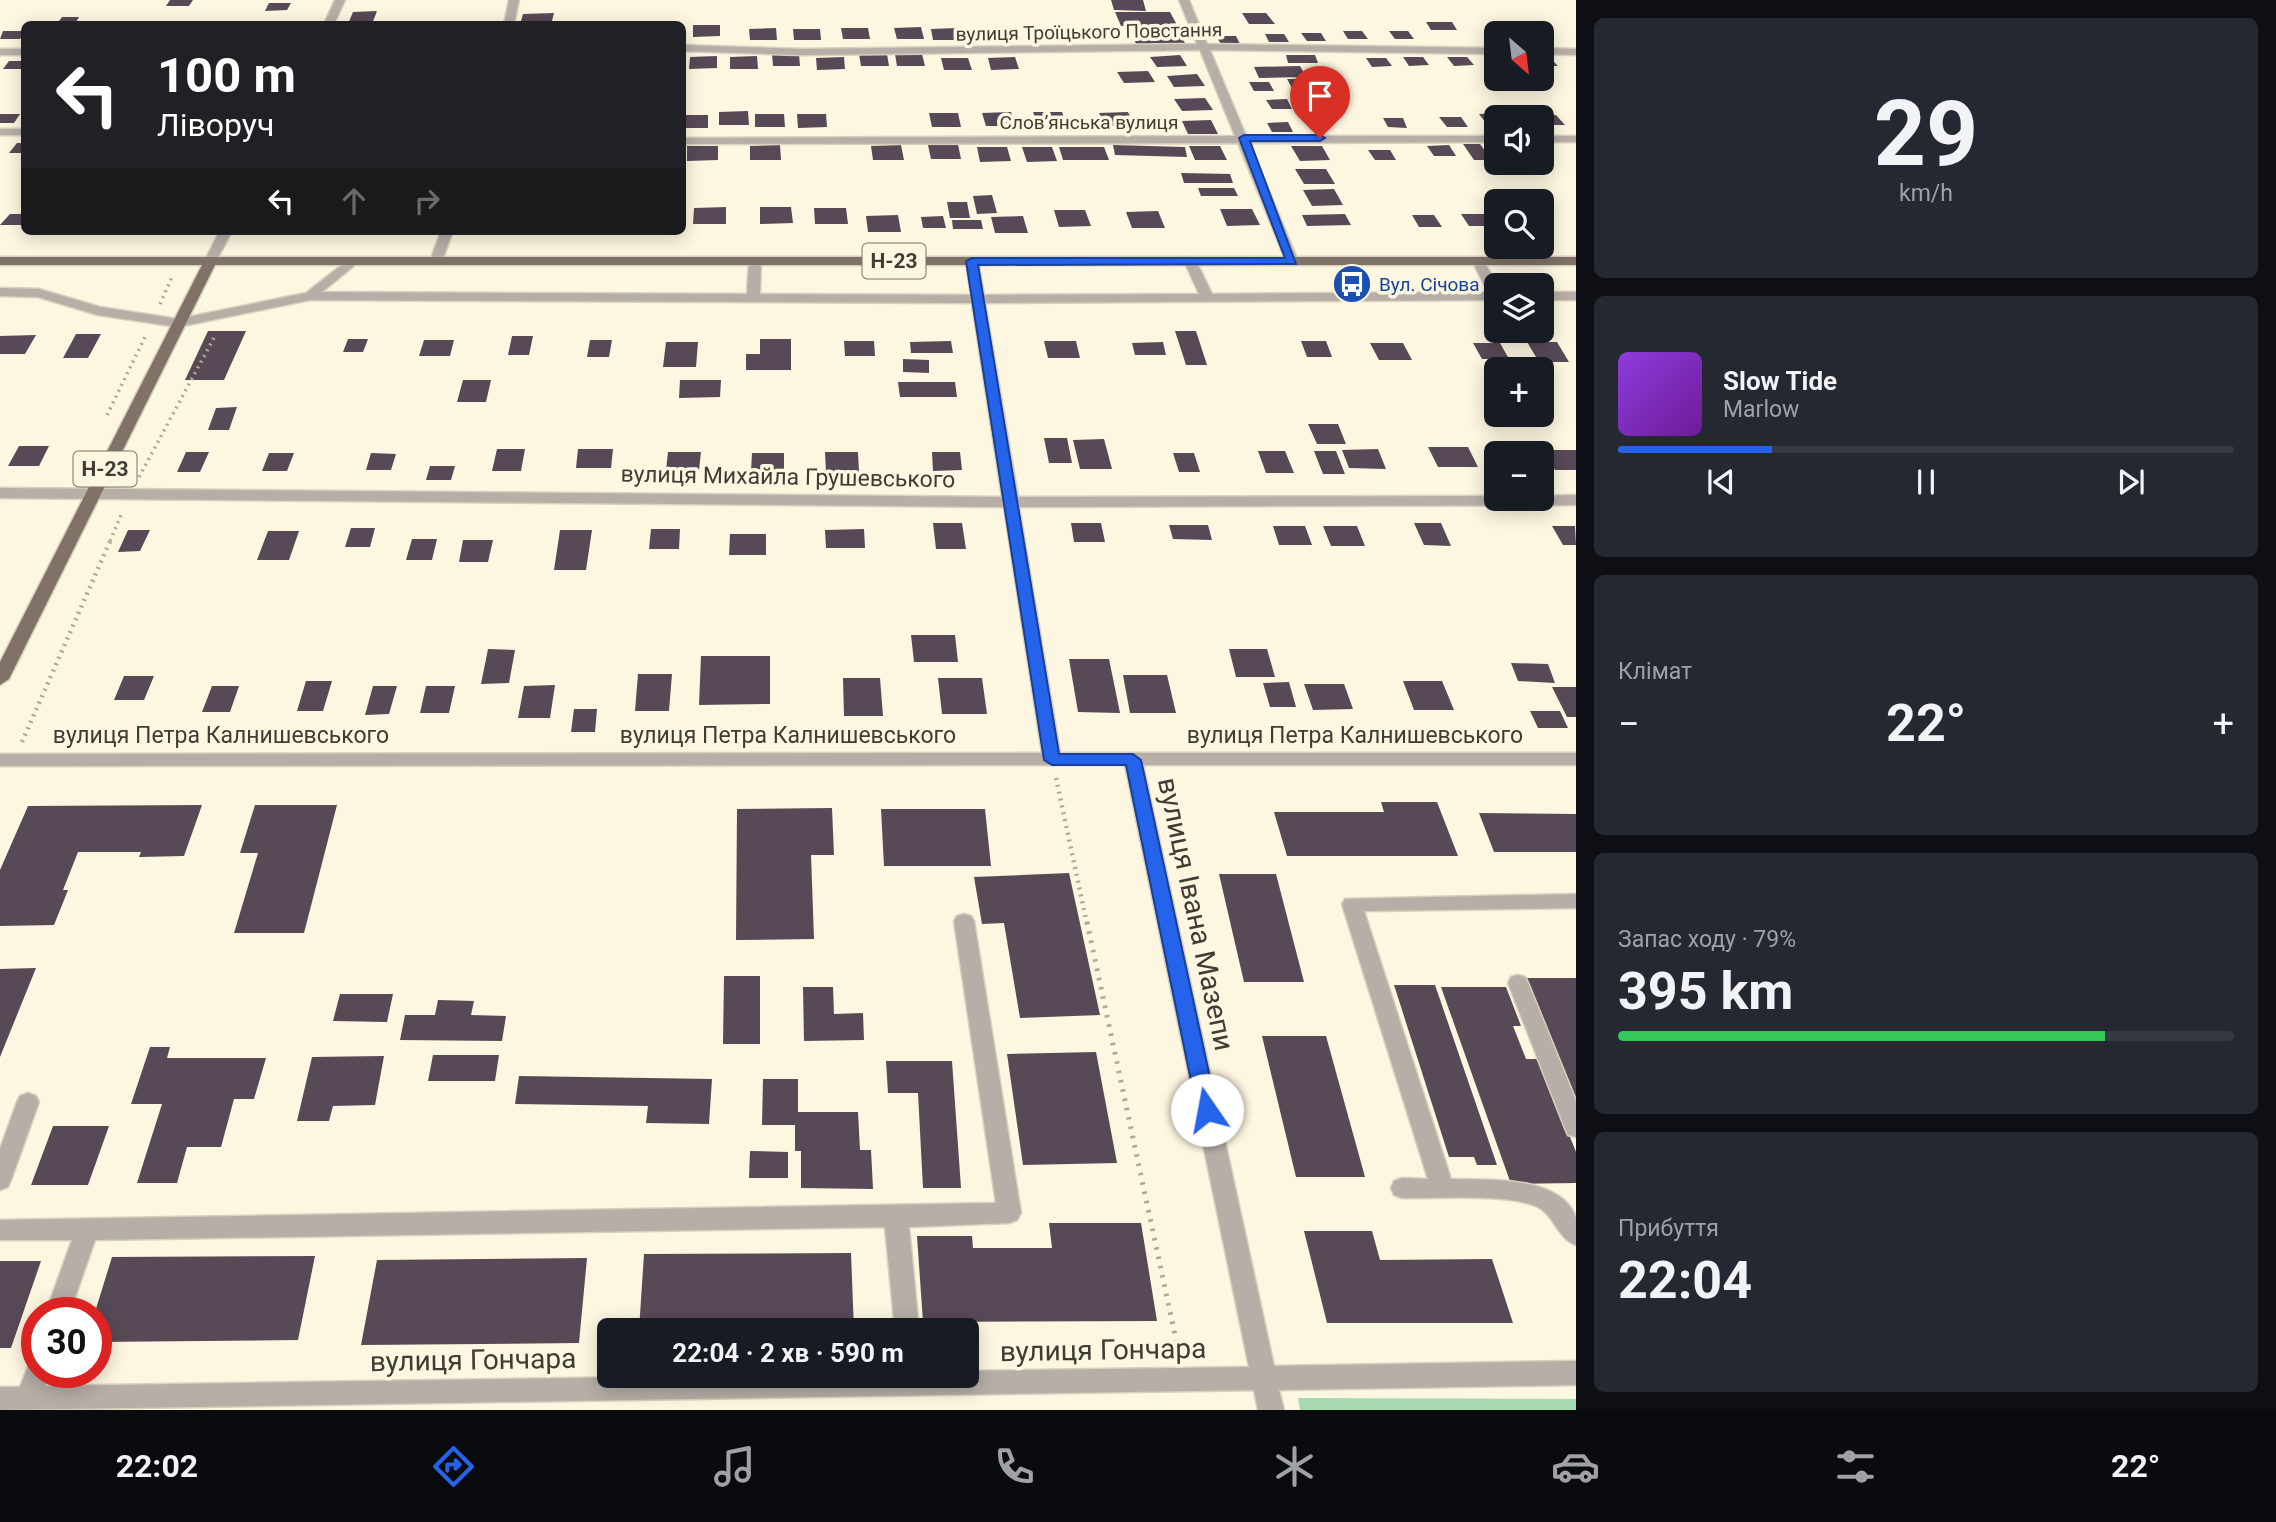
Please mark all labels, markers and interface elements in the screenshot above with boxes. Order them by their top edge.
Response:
street label: вулиця Троїцького Повстання [955,18,1223,46]
north arrow [1484,21,1554,91]
map controls [1484,21,1554,511]
text: 100 m [157,47,296,104]
icon: left [42,49,133,140]
pin [1290,66,1350,138]
icon: arrive [1301,77,1339,115]
text: 29 [1874,81,1978,187]
button: sound [1484,105,1554,175]
text: Ліворуч [157,106,274,144]
street label: Словʼянська вулиця [1000,111,1178,134]
text: km/h [1899,180,1953,207]
icon: left [262,182,300,220]
icon: ahead [335,182,373,220]
icon: right [408,182,446,220]
button: search [1484,189,1554,259]
road number: Н-23 [862,244,926,278]
bus stop icon: Вул. Січова [1331,263,1373,305]
place label: Вул. Січова [1379,273,1480,296]
button: layers [1484,273,1554,343]
button: + [1484,357,1554,427]
text: Slow Tide [1723,366,1837,396]
text: Marlow [1723,396,1799,423]
button: − [1484,441,1554,511]
road number: Н-23 [74,452,136,486]
street label: вулиця Михайла Грушевського [620,461,956,493]
icon: previous [1702,463,1740,501]
icon: pause [1907,463,1945,501]
icon: next [2112,463,2150,501]
text: Клімат [1618,658,1692,685]
text: 22° [1886,693,1966,754]
text: − [1618,702,1640,746]
text: + [2212,702,2234,746]
street label: вулиця Петра Калнишевського [53,722,389,749]
street label: вулиця Петра Калнишевського [620,722,956,749]
street label: вулиця Петра Калнишевського [1187,722,1523,749]
street label: вулиця Івана Мазепи [1151,774,1241,1054]
text: Запас ходу · 79% [1618,926,1796,953]
text: 395 km [1618,961,1793,1022]
position arrow [1170,1073,1244,1147]
text: Прибуття [1618,1215,1719,1242]
text: 22:04 [1618,1250,1752,1311]
speed limit sign: 30 [21,1297,112,1388]
street label: вулиця Гончара [999,1332,1207,1368]
text: 22:04 · 2 хв · 590 m [672,1338,904,1368]
street label: вулиця Гончара [369,1342,577,1378]
icon: directions [429,1442,478,1491]
icon: music [710,1442,759,1491]
icon: phone [990,1442,1039,1491]
icon: climate [1270,1442,1319,1491]
icon: car [1551,1442,1600,1491]
icon: filters [1831,1442,1880,1491]
text: 22:02 [116,1447,198,1485]
text: 22° [2111,1447,2160,1485]

